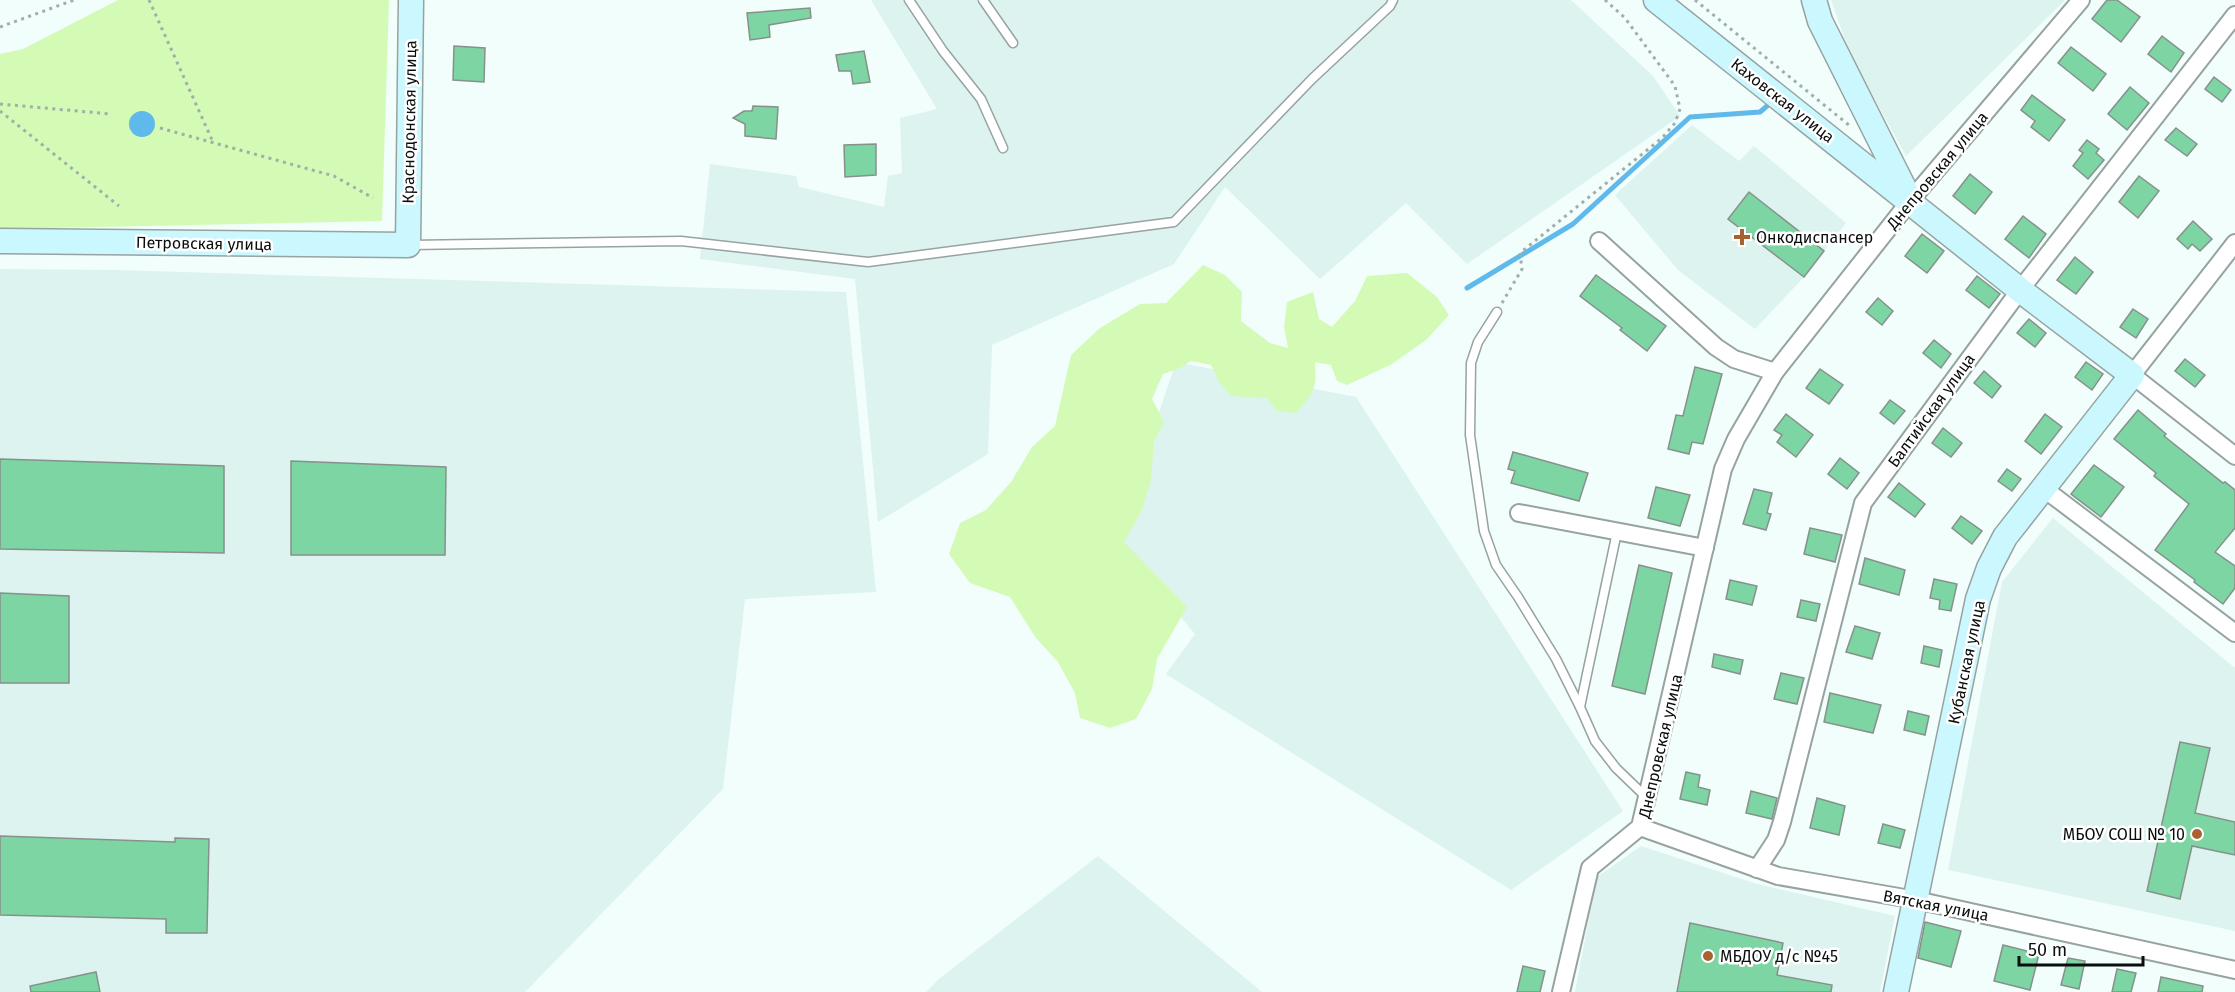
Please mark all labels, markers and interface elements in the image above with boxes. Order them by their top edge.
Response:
street label: Краснодонская улица [399,40,420,204]
street label: Каховская улица [1727,54,1838,147]
street label: Днепровская улица [1882,108,1992,234]
marker: Онкодиспансер [1733,228,1751,246]
place label: Онкодиспансер [1756,228,1873,247]
street label: Петровская улица [136,233,272,254]
street label: Балтийская улица [1884,350,1979,471]
street label: Кубанская улица [1944,598,1989,726]
street label: Днепровская улица [1634,672,1686,821]
place label: МБОУ СОШ № 10 [2063,825,2185,844]
marker: МБОУ СОШ № 10 [2190,827,2204,841]
street label: Вятская улица [1881,886,1990,925]
scale bar [2019,929,2144,967]
text: 50 m [2028,939,2067,961]
place label: МБДОУ д/с №45 [1720,947,1838,966]
marker: МБДОУ д/с №45 [1701,949,1715,963]

